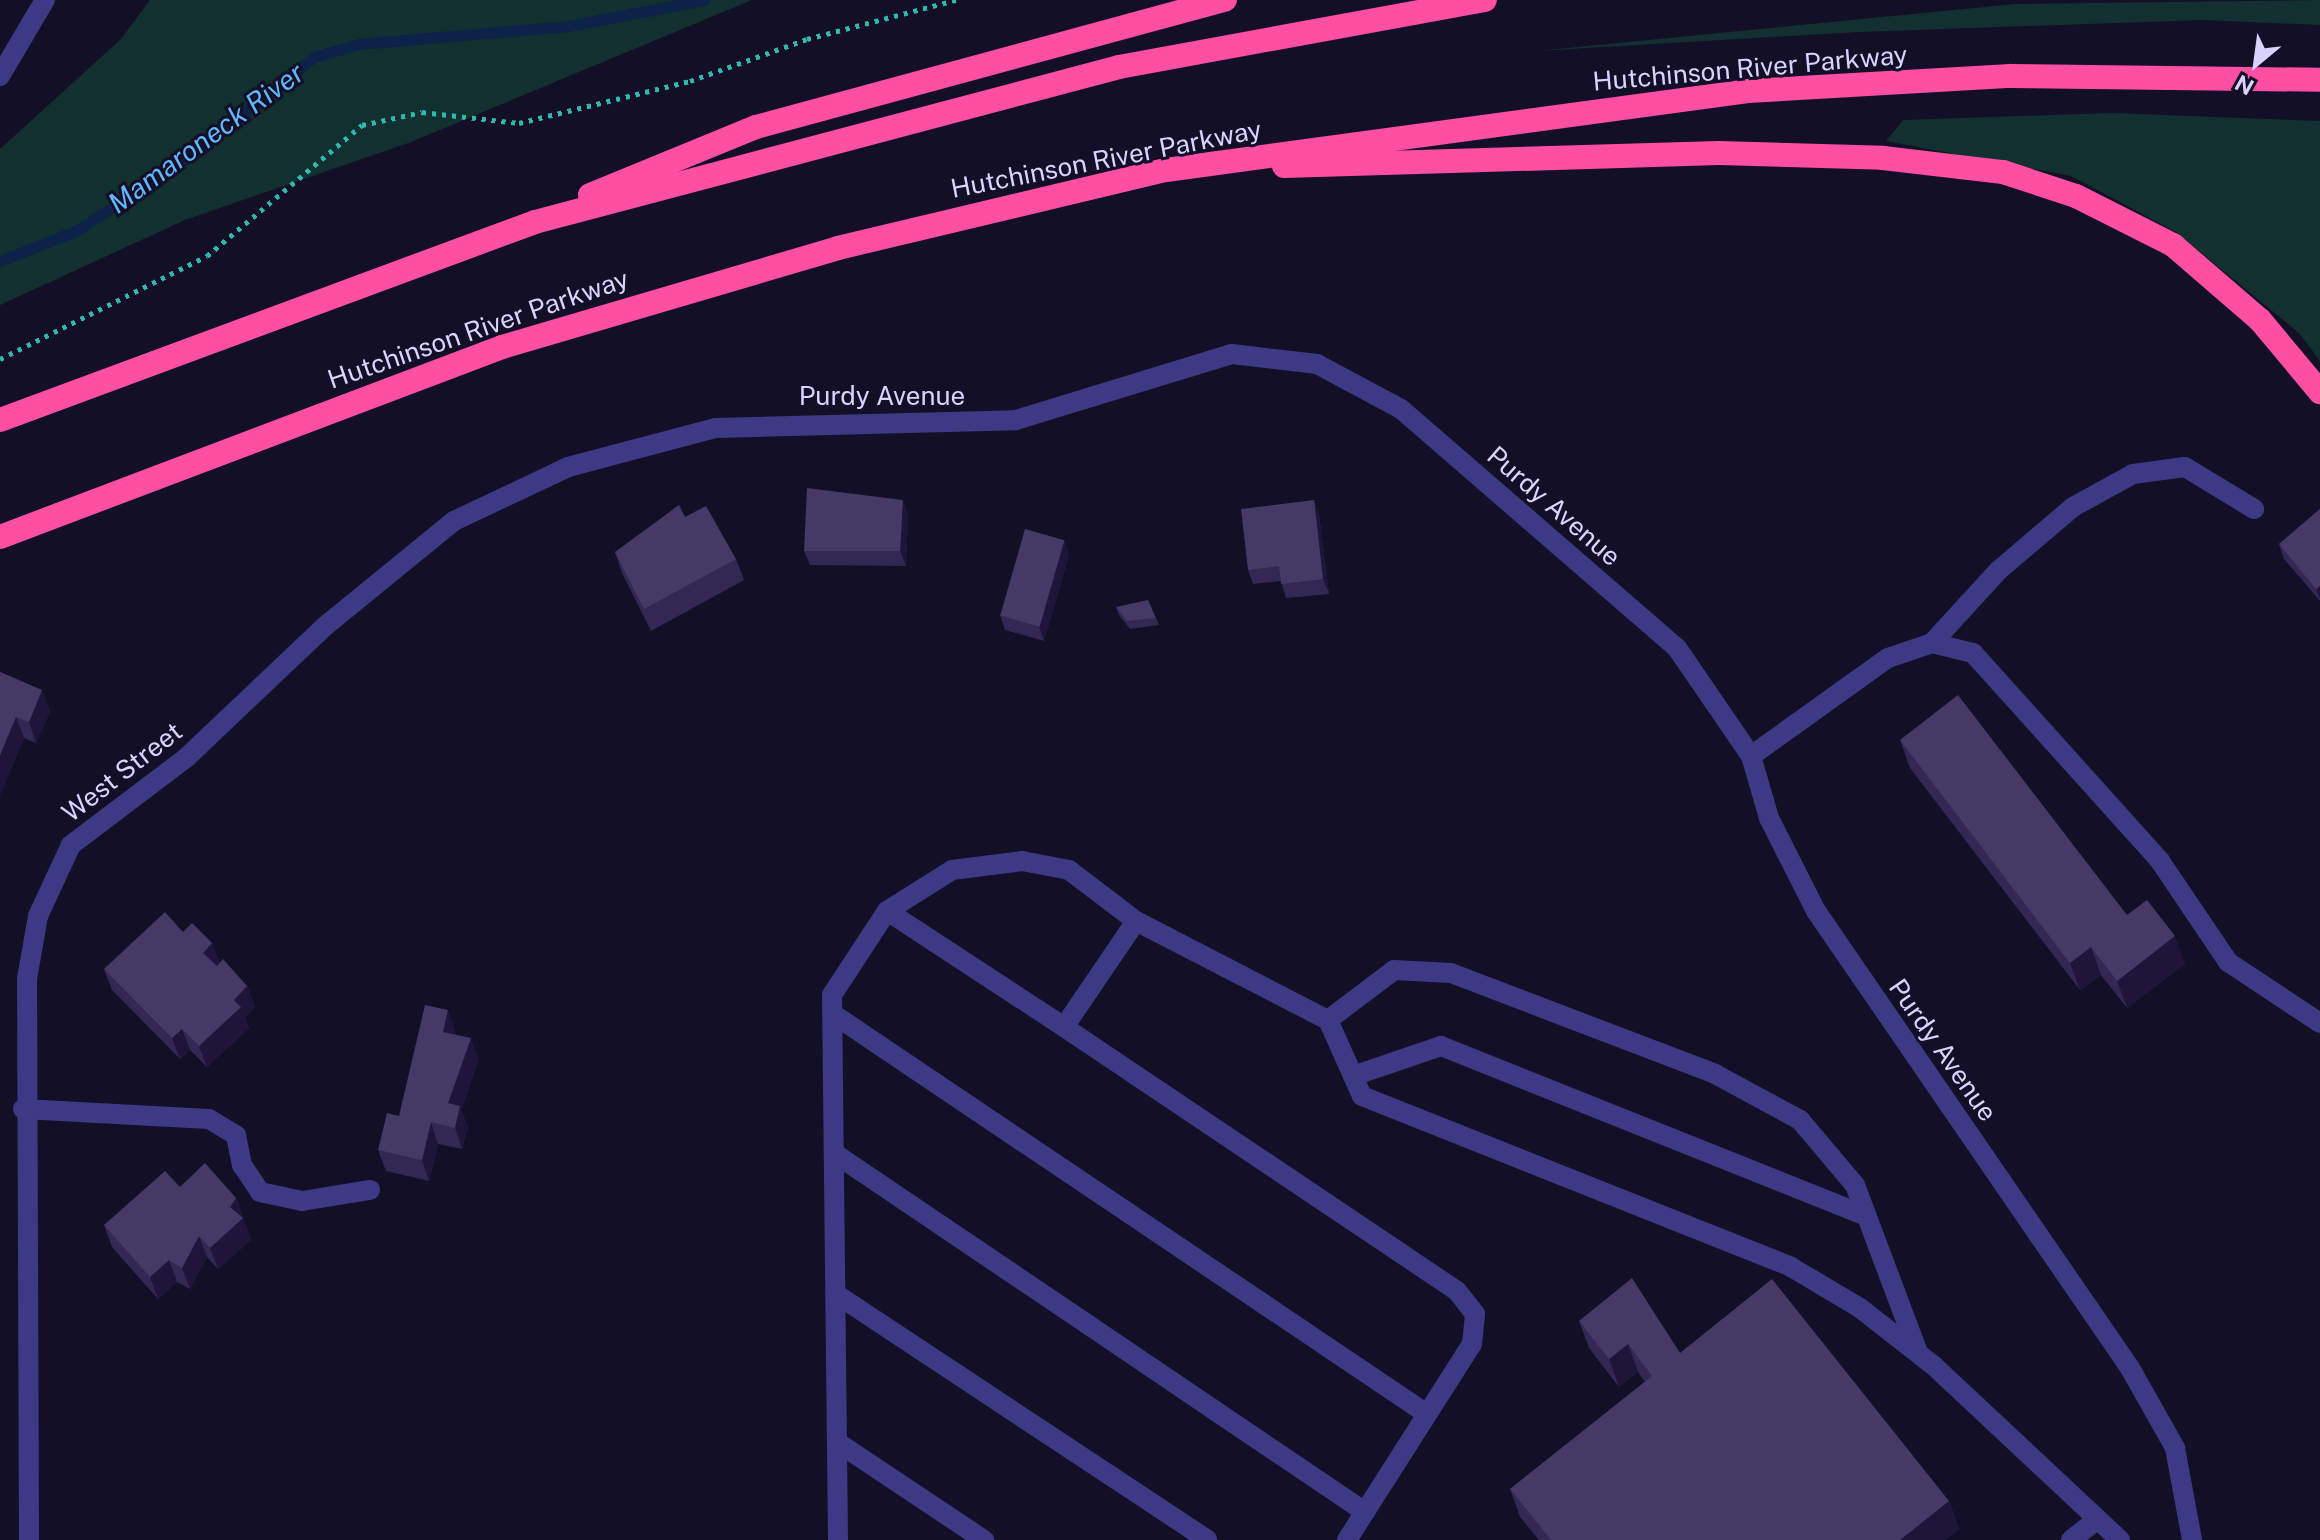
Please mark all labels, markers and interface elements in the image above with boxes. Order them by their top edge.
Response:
north arrow [2216,24,2296,104]
street label: Hutchinson River Parkway [1591,39,1909,97]
water label: Mamaroneck River [102,56,310,220]
text: N [2231,69,2258,101]
street label: Hutchinson River Parkway [948,114,1264,204]
street label: Hutchinson River Parkway [324,263,632,395]
street label: Purdy Avenue [799,380,965,412]
street label: Purdy Avenue [1481,440,1627,572]
street label: West Street [56,716,188,828]
street label: Purdy Avenue [1882,973,2004,1127]

